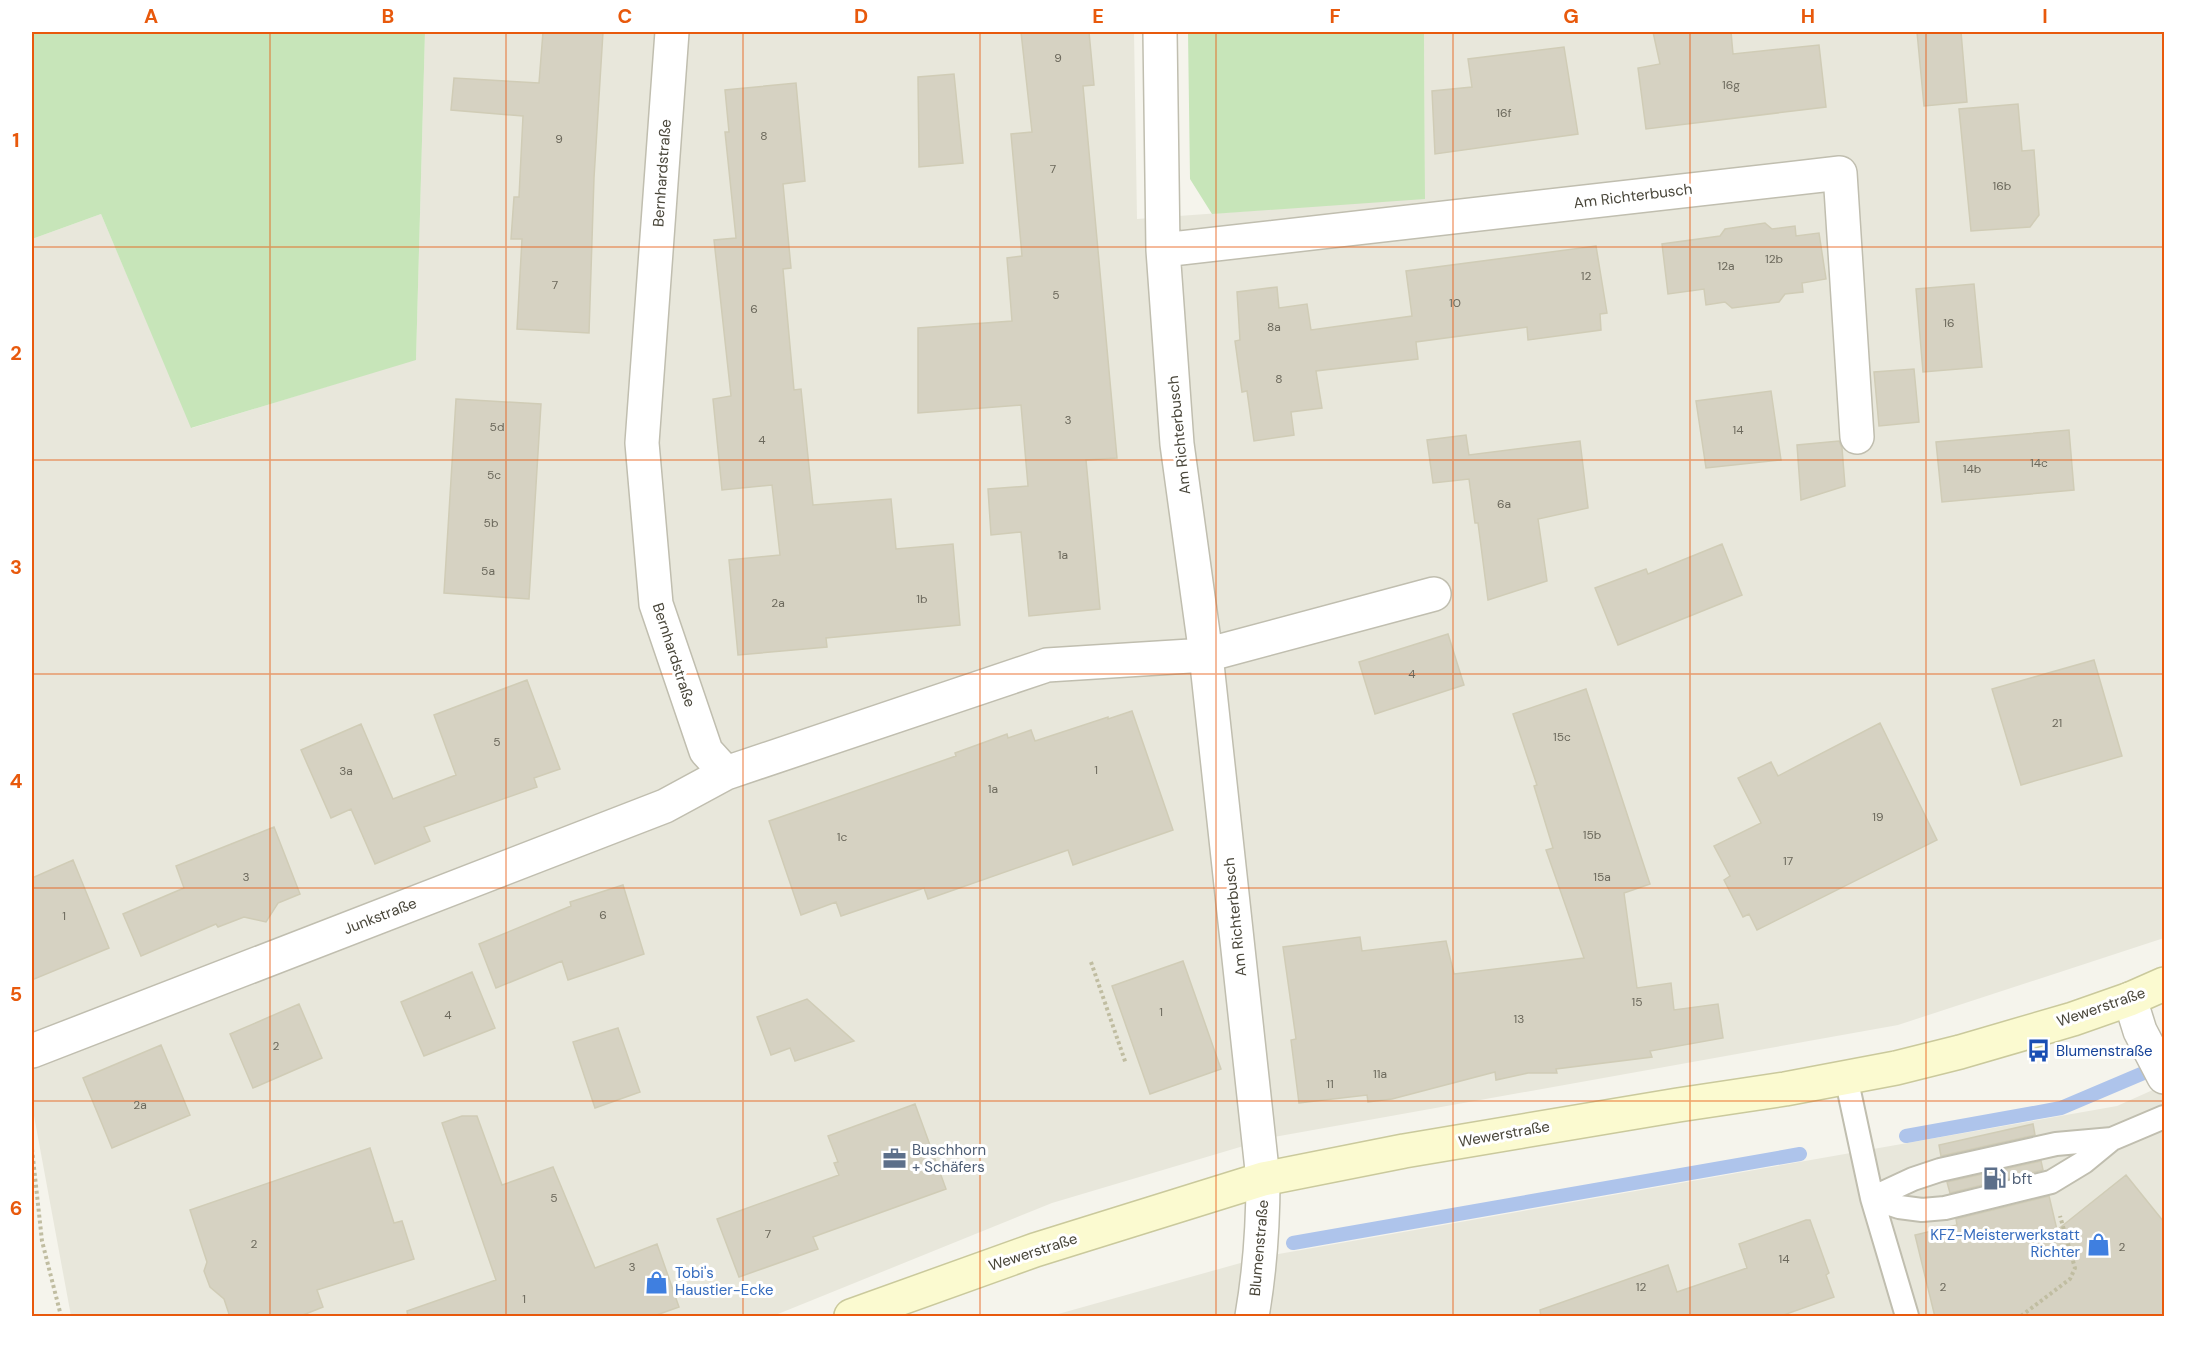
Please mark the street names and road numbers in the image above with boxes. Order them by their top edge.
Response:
street label: Bernhardstraße [648,118,676,228]
street label: Am Richterbusch [1572,179,1694,213]
street label: Am Richterbusch [1163,375,1195,495]
street label: Bernhardstraße [648,600,700,710]
street label: Am Richterbusch [1219,857,1251,977]
street label: Junkstraße [341,893,419,939]
street label: Wewerstraße [2054,983,2148,1031]
street label: Wewerstraße [1457,1116,1551,1152]
street label: Blumenstraße [1245,1199,1273,1297]
street label: Wewerstraße [986,1228,1080,1276]

